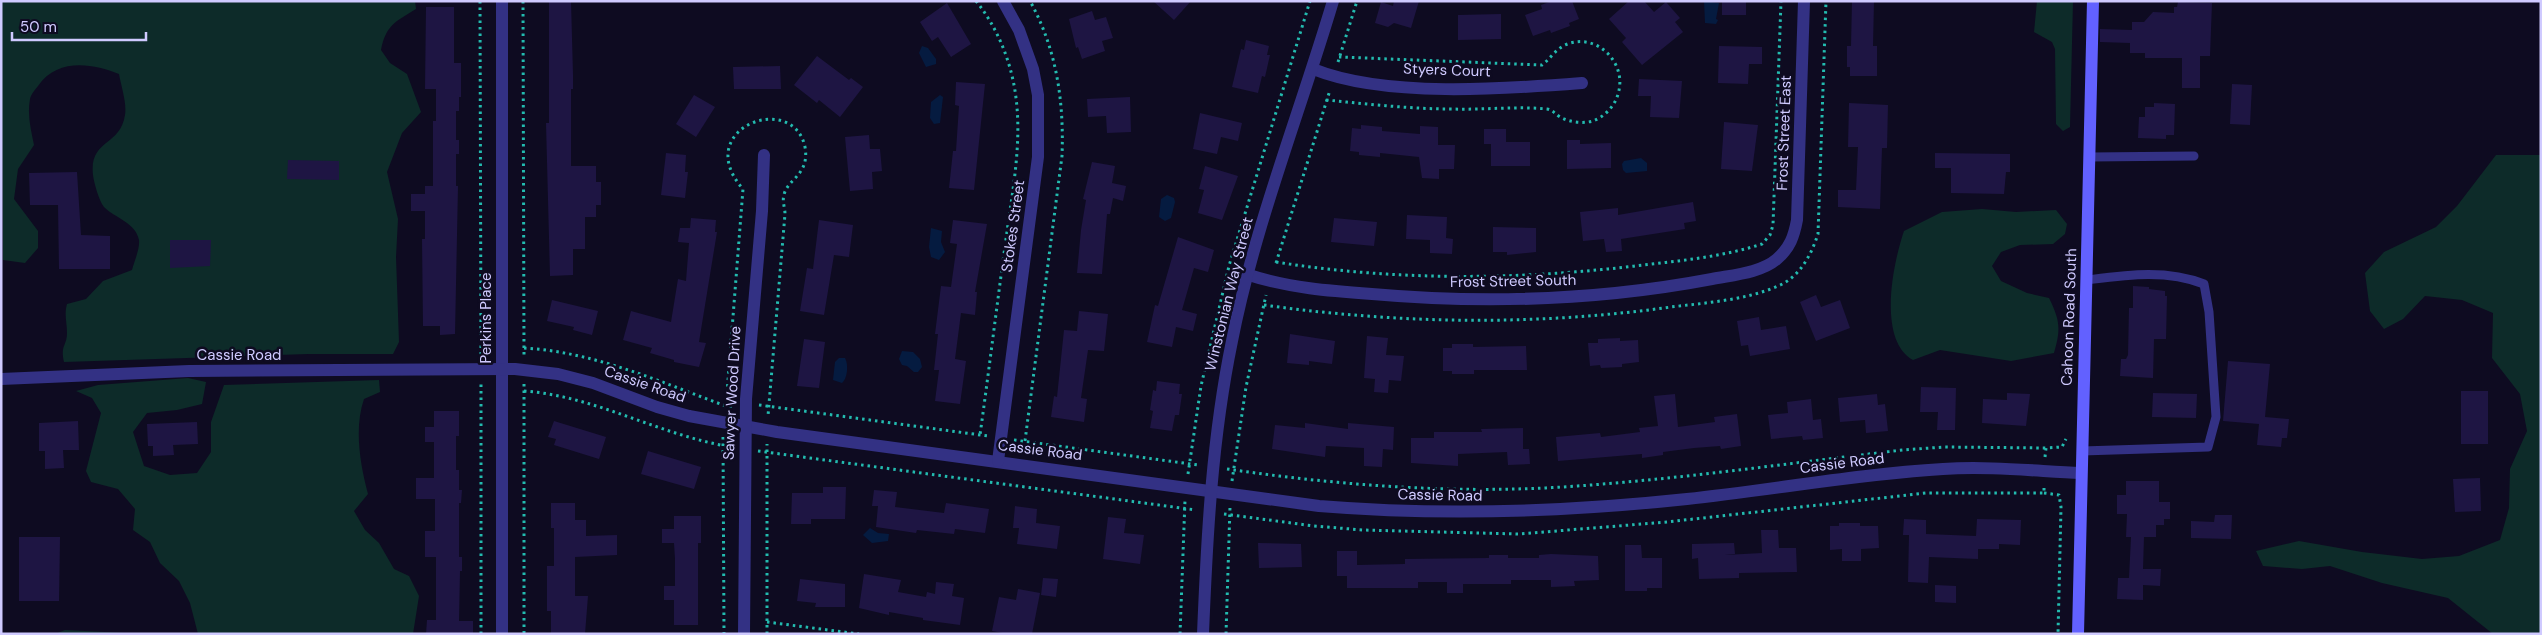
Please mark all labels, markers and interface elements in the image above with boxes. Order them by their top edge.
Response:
scale bar [12,10,146,42]
text: 50 m [20,17,57,37]
street label: Styers Court [1403,58,1491,82]
street label: Frost Street East [1772,75,1796,191]
street label: Stokes Street [997,179,1029,273]
street label: Winstonian Way Street [1200,215,1258,373]
street label: Cahoon Road South [2057,248,2081,386]
street label: Frost Street South [1450,270,1576,292]
street label: Perkins Place [476,273,496,363]
street label: Sawyer Wood Drive [718,325,746,461]
street label: Cassie Road [196,345,282,365]
street label: Cassie Road [602,361,688,407]
street label: Cassie Road [997,435,1083,465]
street label: Cassie Road [1799,448,1885,478]
street label: Cassie Road [1397,484,1483,506]

